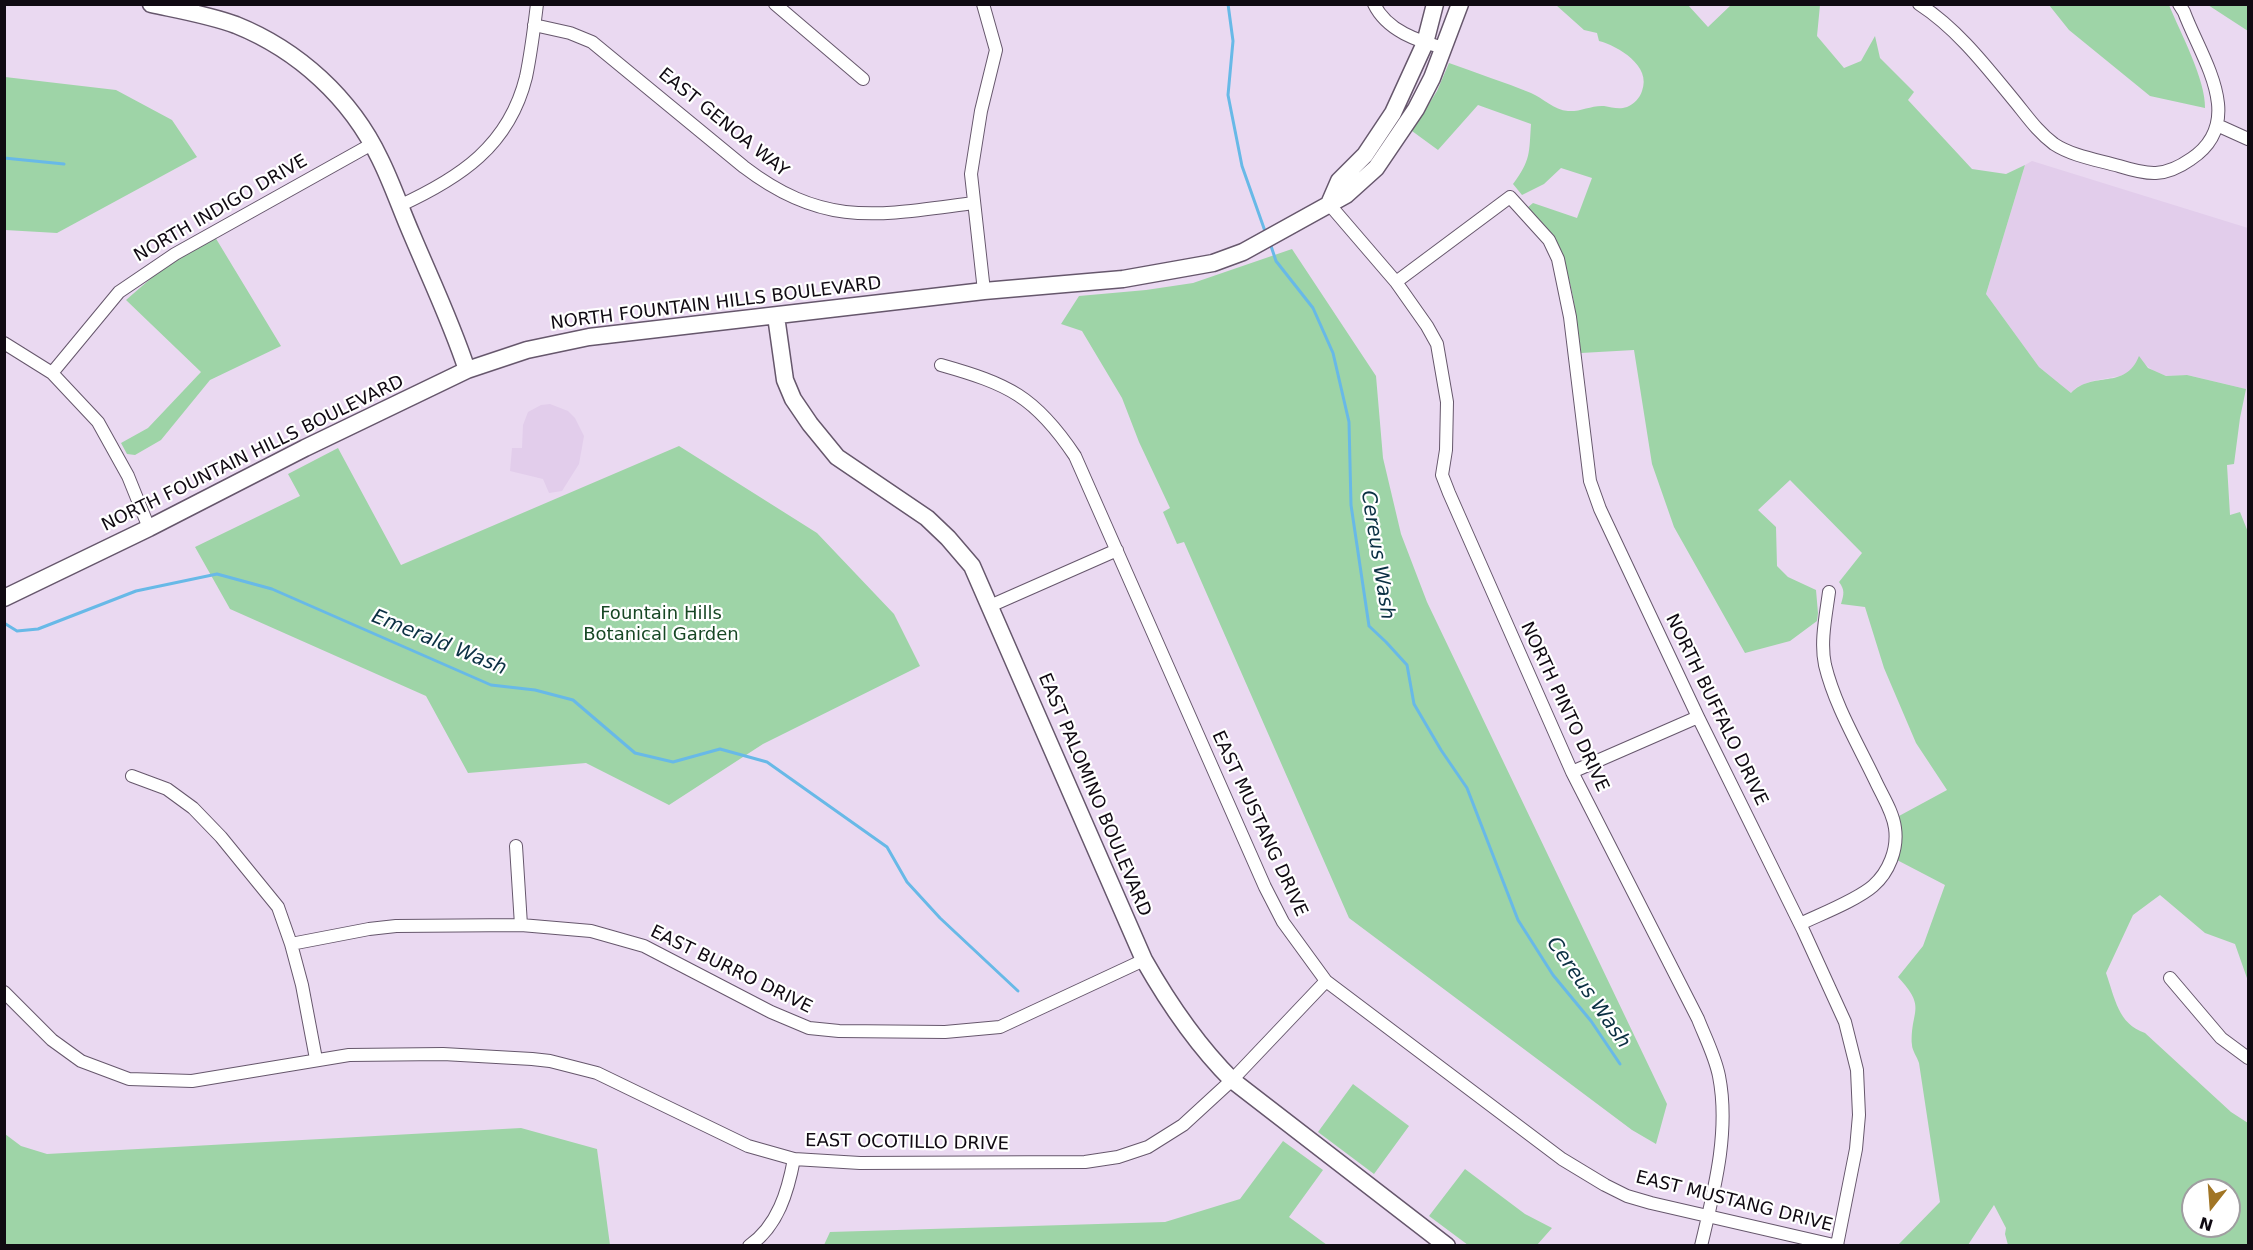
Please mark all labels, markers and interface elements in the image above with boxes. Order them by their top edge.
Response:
street label: EAST GENOA WAY [654,64,792,182]
street label: NORTH INDIGO DRIVE [131,151,311,267]
street label: NORTH FOUNTAIN HILLS BOULEVARD [549,273,883,335]
street label: NORTH FOUNTAIN HILLS BOULEVARD [98,371,408,537]
water label: Cereus Wash [1355,489,1399,621]
park label: Fountain Hills Botanical Garden [583,603,739,646]
water label: Emerald Wash [368,605,510,681]
street label: NORTH BUFFALO DRIVE [1660,611,1772,809]
street label: NORTH PINTO DRIVE [1515,619,1613,795]
street label: EAST PALOMINO BOULEVARD [1033,670,1155,920]
street label: EAST MUSTANG DRIVE [1206,728,1312,920]
street label: EAST BURRO DRIVE [646,921,816,1019]
water label: Cereus Wash [1541,933,1635,1053]
street label: EAST OCOTILLO DRIVE [805,1130,1009,1156]
street label: EAST MUSTANG DRIVE [1633,1167,1835,1237]
north arrow [2181,1178,2241,1238]
text: N [2197,1213,2215,1235]

